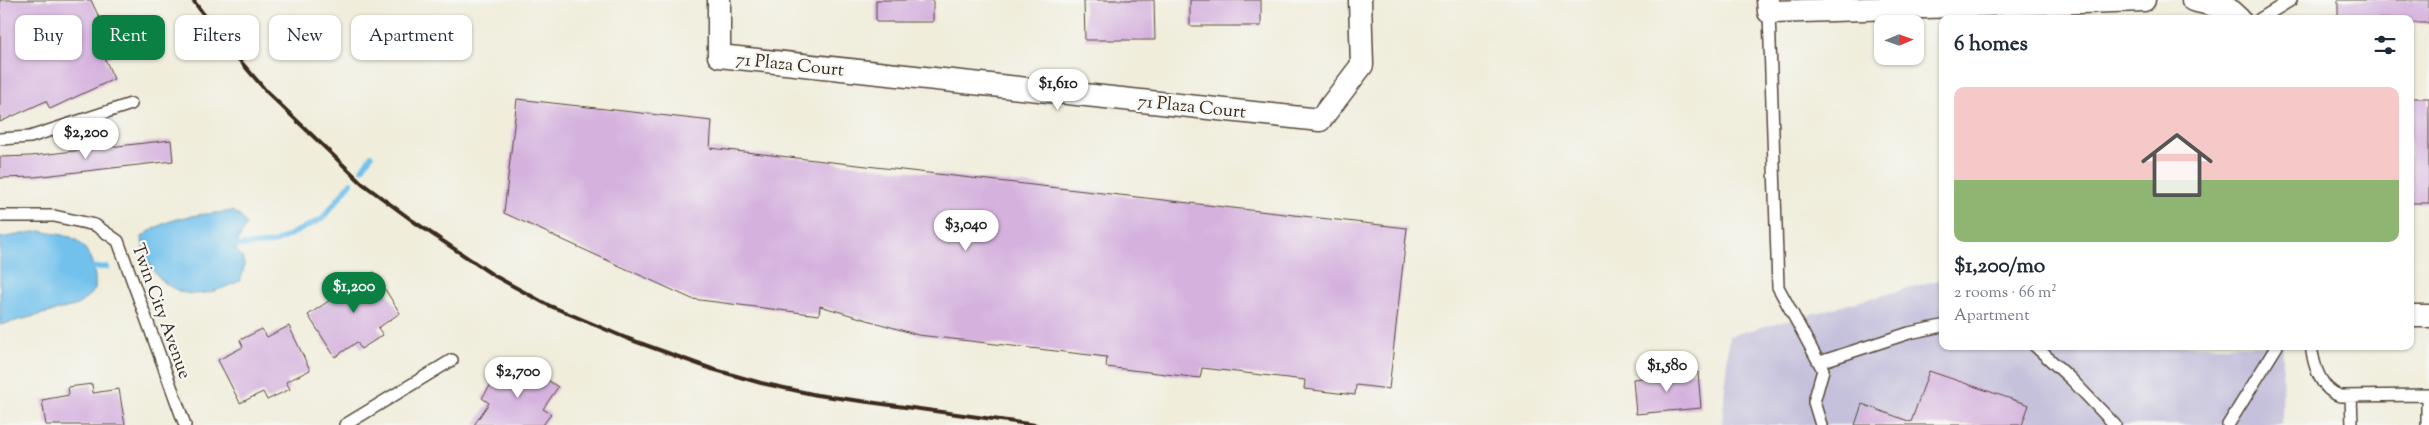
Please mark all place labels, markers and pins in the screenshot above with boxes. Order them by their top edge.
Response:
pin: $1,610 [1017,68,1099,111]
pin: $2,200 [45,118,127,160]
pin: $3,040 [925,210,1007,252]
pin: $1,200 [313,272,395,314]
pin: $1,580 [1626,350,1708,393]
pin: $2,700 [477,356,559,399]

